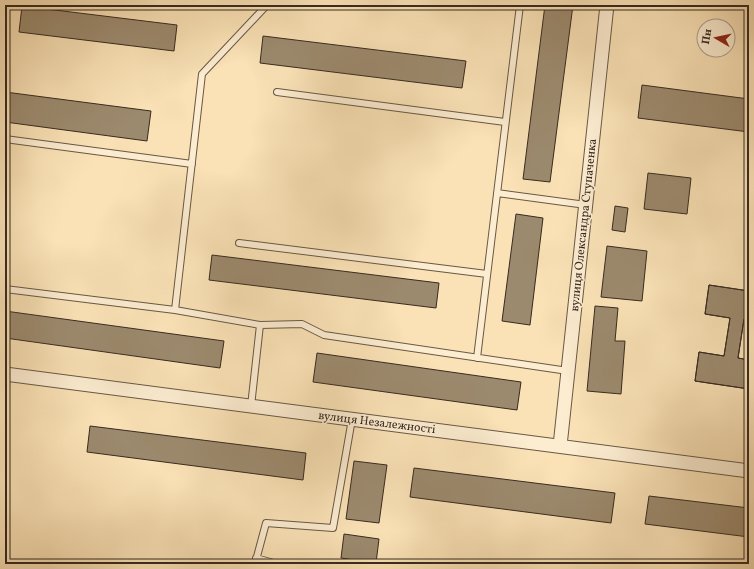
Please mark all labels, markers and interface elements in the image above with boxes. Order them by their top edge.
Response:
north arrow [696,18,736,58]
text: Пн [699,28,716,46]
street label: вулиця Олександра Ступаченка [567,138,601,312]
street label: вулиця Незалежності [317,408,437,438]

